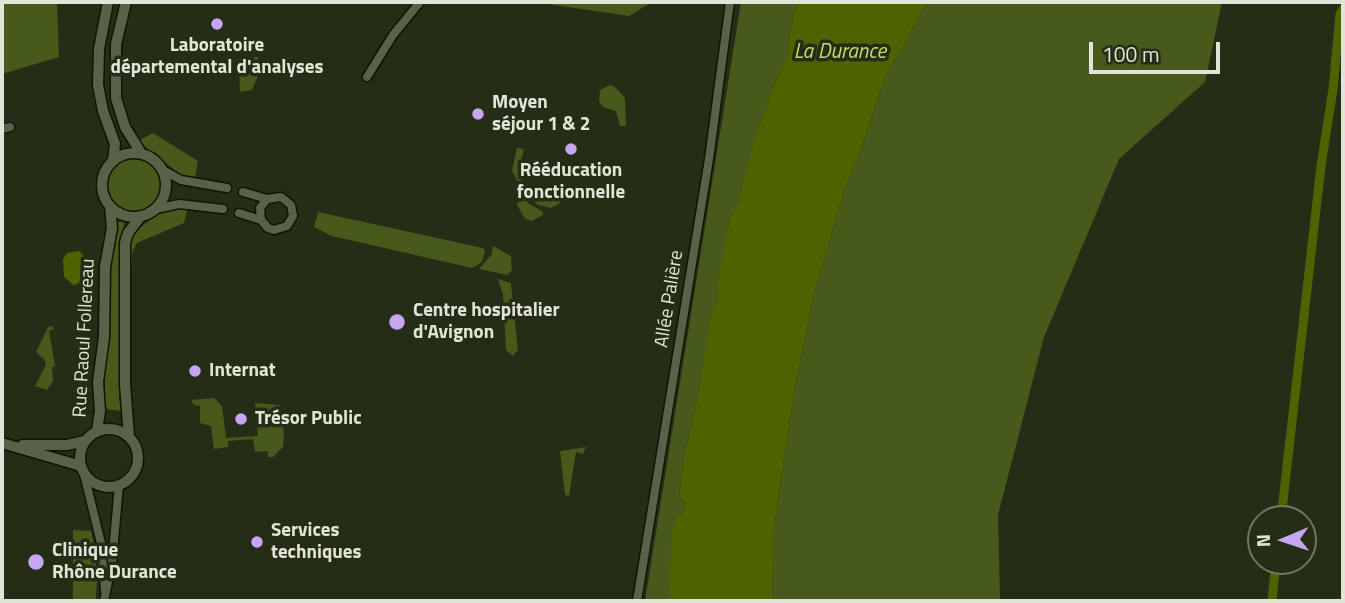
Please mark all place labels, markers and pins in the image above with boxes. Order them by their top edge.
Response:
marker: Laboratoire départemental d'analyses [209,16,225,32]
place label: Laboratoire départemental d'analyses [111,35,323,79]
place label: Moyen séjour 1 & 2 [492,92,590,136]
marker: Moyen séjour 1 & 2 [470,106,486,122]
marker: Rééducation fonctionnelle [563,141,579,157]
place label: Rééducation fonctionnelle [517,160,625,204]
place label: Centre hospitalier d'Avignon [413,300,559,344]
marker: Centre hospitalier d'Avignon [387,312,407,332]
place label: Internat [209,360,276,382]
marker: Internat [187,363,203,379]
place label: Trésor Public [255,408,362,430]
marker: Trésor Public [233,411,249,427]
place label: Services techniques [271,520,361,564]
marker: Services techniques [249,534,265,550]
place label: Clinique Rhône Durance [52,540,177,584]
marker: Clinique Rhône Durance [26,552,46,572]

